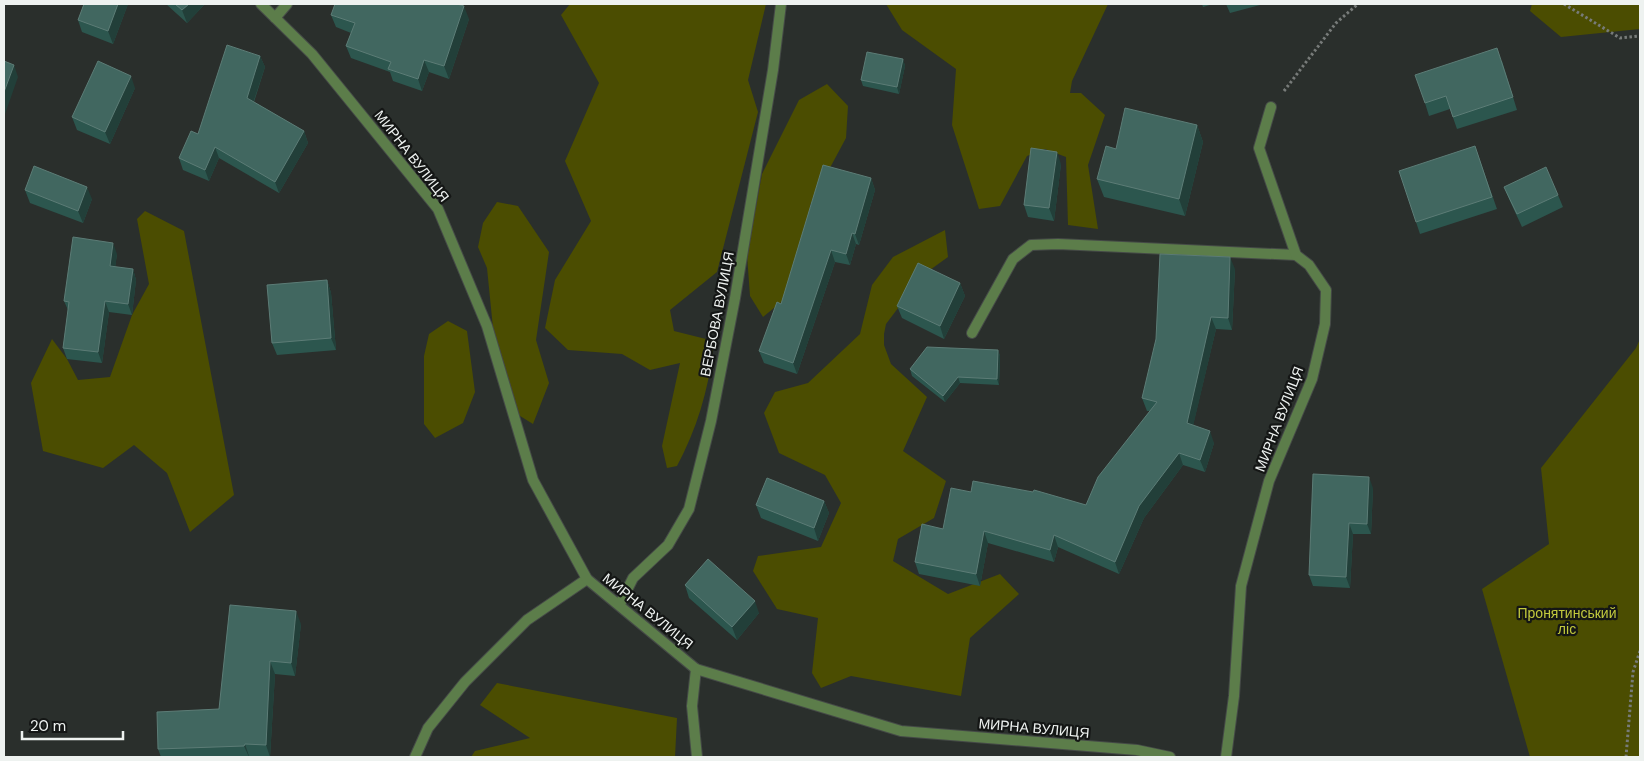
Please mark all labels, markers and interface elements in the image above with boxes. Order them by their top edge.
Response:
street label: МИРНА ВУЛИЦЯ [371,107,453,205]
street label: ВЕРБОВА ВУЛИЦЯ [696,250,738,378]
street label: МИРНА ВУЛИЦЯ [1251,364,1307,474]
street label: МИРНА ВУЛИЦЯ [599,569,697,653]
park label: Пронятинський ліс [1518,604,1616,638]
scale bar [22,708,124,740]
street label: МИРНА ВУЛИЦЯ [978,714,1090,742]
text: 20 m [30,716,66,736]

